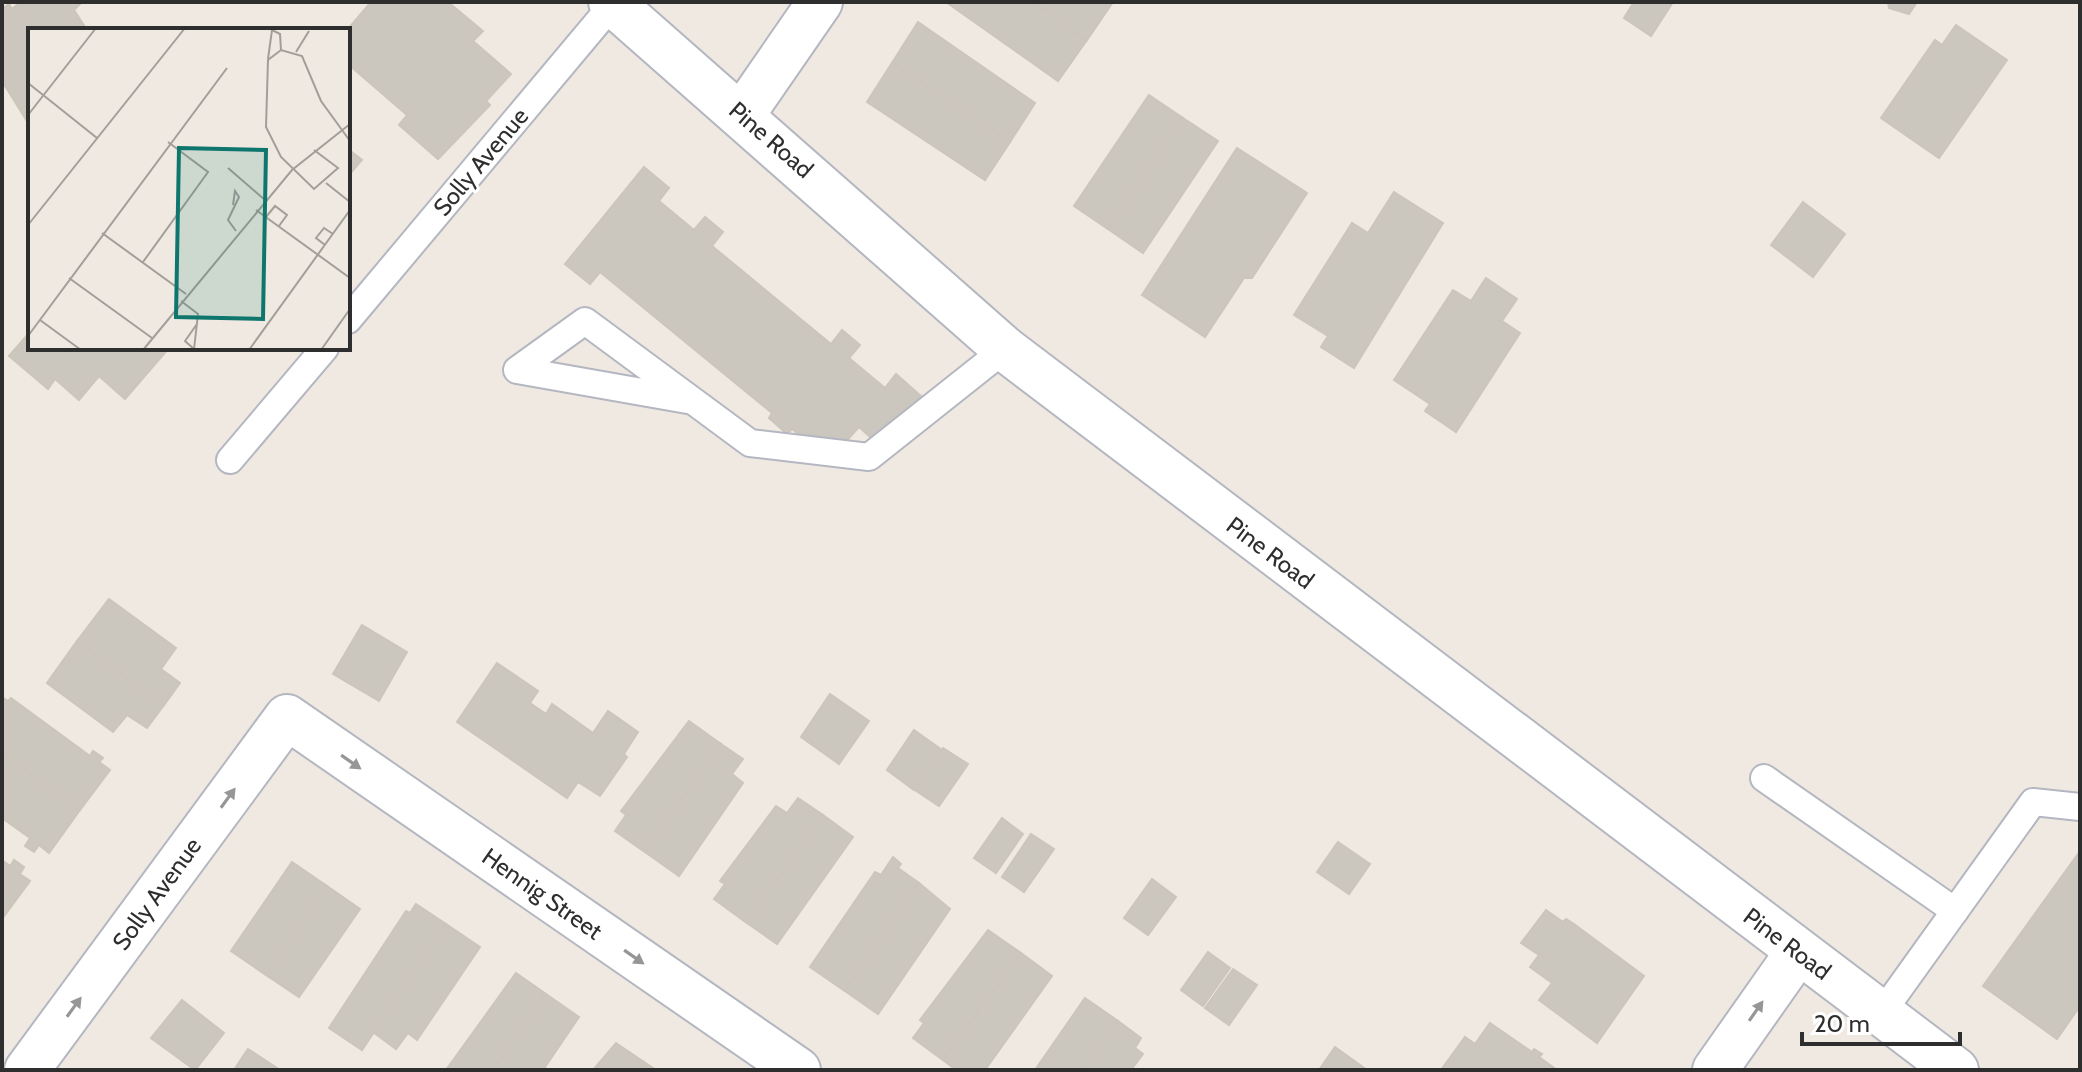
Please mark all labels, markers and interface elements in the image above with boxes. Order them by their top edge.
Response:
inset map [28,28,350,350]
street label: Pine Road [723,95,819,184]
street label: Solly Avenue [427,102,534,222]
street label: Pine Road [1221,510,1320,595]
one-way arrow [340,754,361,769]
one-way arrow [219,787,235,808]
street label: Solly Avenue [106,832,207,956]
street label: Hennig Street [477,842,608,946]
street label: Pine Road [1738,901,1837,986]
one-way arrow [623,949,645,964]
scale bar [1802,996,1960,1046]
one-way arrow [65,997,81,1017]
one-way arrow [1748,1001,1764,1022]
text: 20 m [1814,1009,1870,1038]

